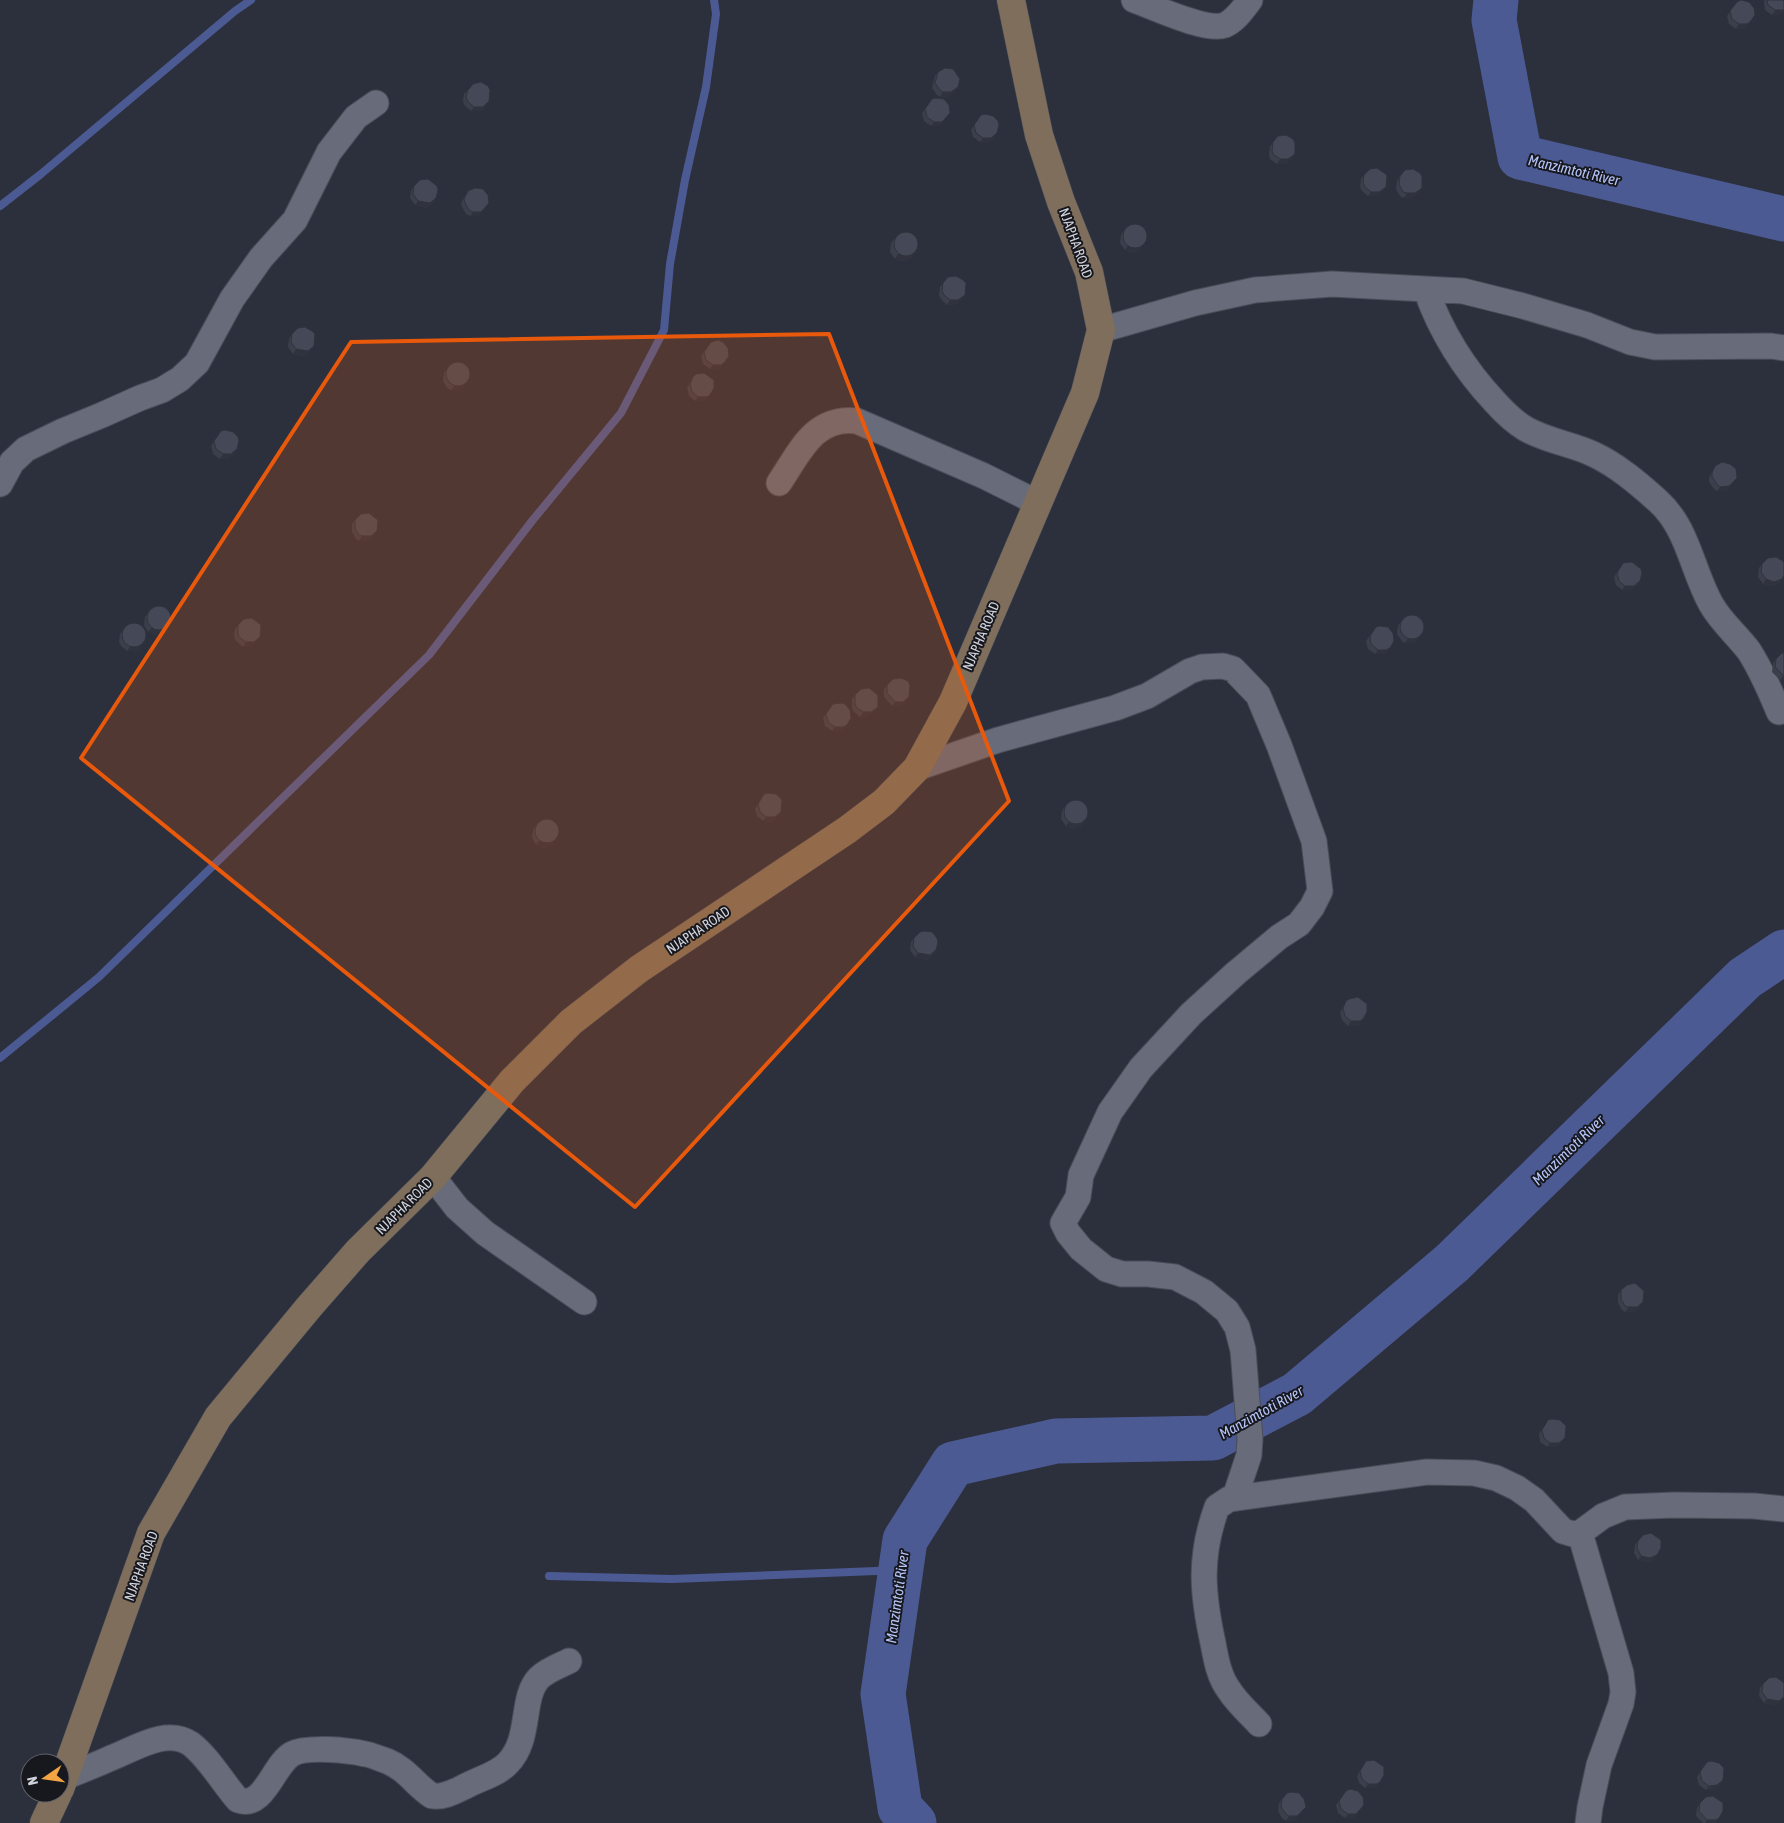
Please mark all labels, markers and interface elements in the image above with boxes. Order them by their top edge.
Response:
water label: Manzimtoti River [1527,151,1622,189]
street label: NJAPHA ROAD [1056,206,1096,280]
street label: NJAPHA ROAD [959,599,1003,673]
street label: NJAPHA ROAD [663,903,733,957]
water label: Manzimtoti River [1529,1111,1608,1188]
street label: NJAPHA ROAD [372,1174,436,1238]
water label: Manzimtoti River [1216,1382,1306,1442]
street label: NJAPHA ROAD [121,1529,161,1603]
water label: Manzimtoti River [882,1549,912,1644]
north arrow [20,1753,70,1803]
text: N [24,1775,41,1787]

